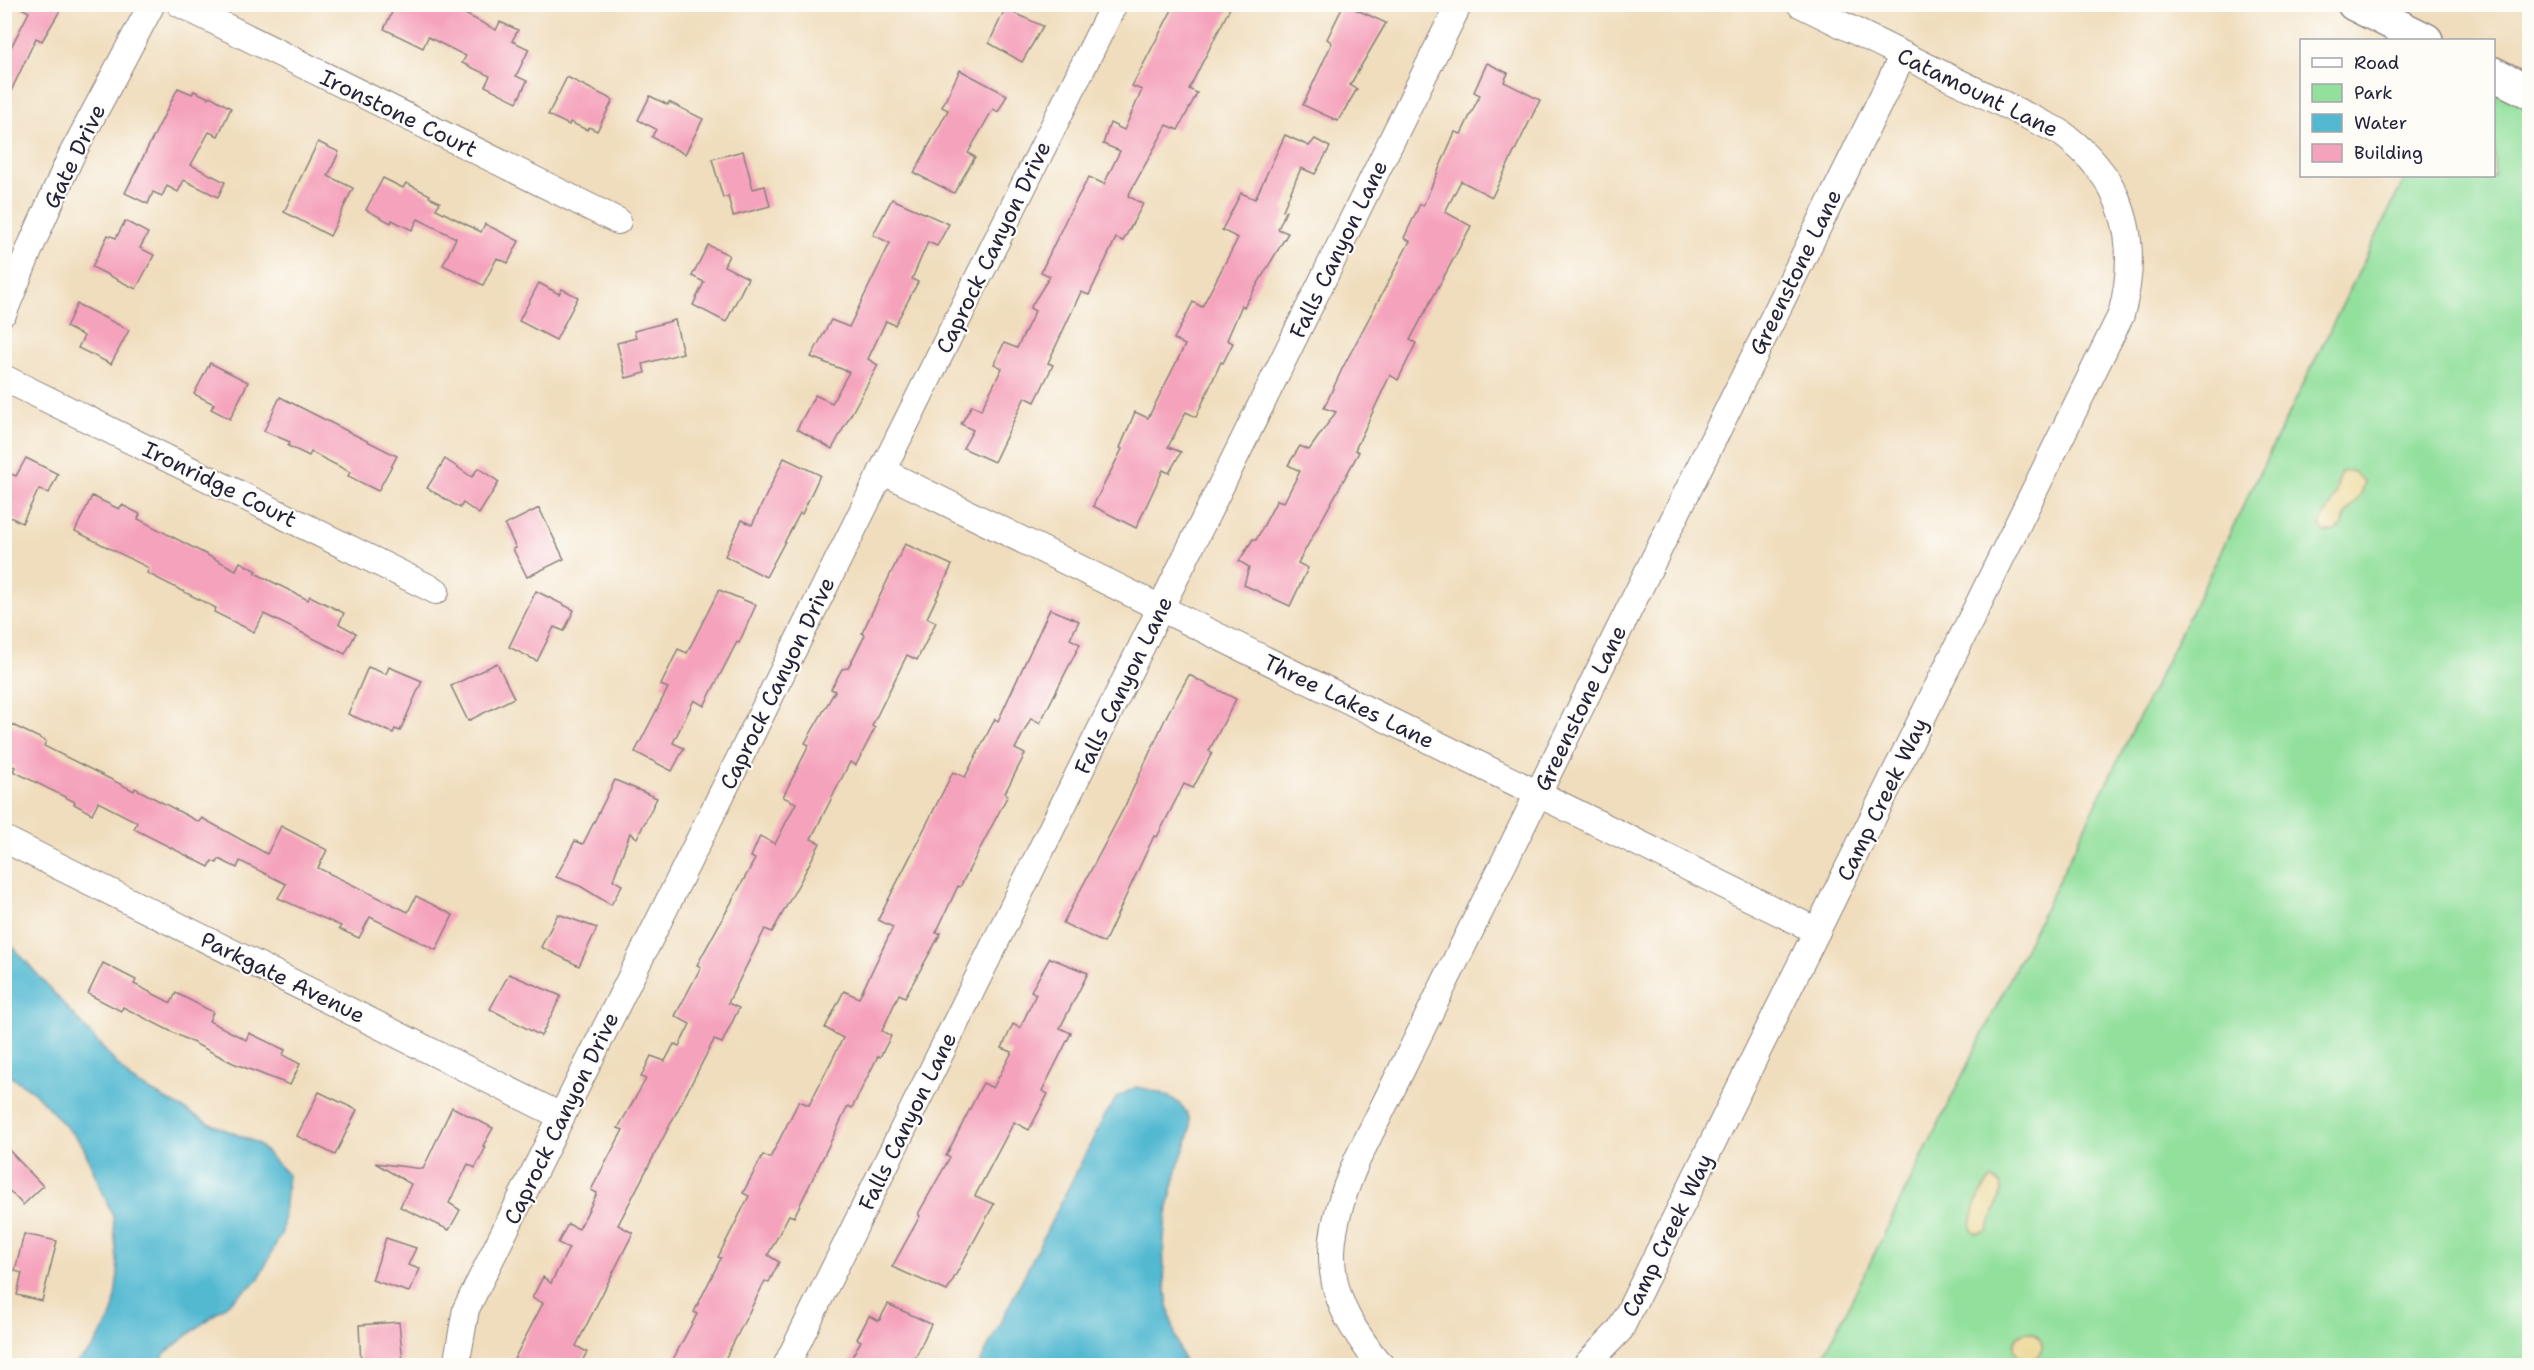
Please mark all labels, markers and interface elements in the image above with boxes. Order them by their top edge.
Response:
legend [2300,39,2495,177]
street label: Catamount Lane [1892,41,2063,144]
text: Road [2354,51,2399,75]
street label: Ironstone Court [315,63,482,164]
text: Park [2354,81,2393,105]
street label: Gate Drive [37,99,112,213]
text: Water [2354,111,2407,135]
street label: Caprock Canyon Drive [929,136,1058,358]
text: Building [2354,141,2423,165]
street label: Falls Canyon Lane [1283,155,1394,343]
street label: Greenstone Lane [1743,185,1848,360]
street label: Ironridge Court [138,435,302,534]
street label: Caprock Canyon Drive [713,572,842,794]
street label: Falls Canyon Lane [1068,591,1179,779]
street label: Greenstone Lane [1528,621,1633,796]
street label: Three Lakes Lane [1259,648,1439,755]
street label: Camp Creek Way [1830,713,1935,886]
street label: Parkgate Avenue [196,925,370,1030]
street label: Caprock Canyon Drive [497,1007,626,1229]
street label: Falls Canyon Lane [852,1027,963,1215]
street label: Camp Creek Way [1615,1149,1720,1322]

